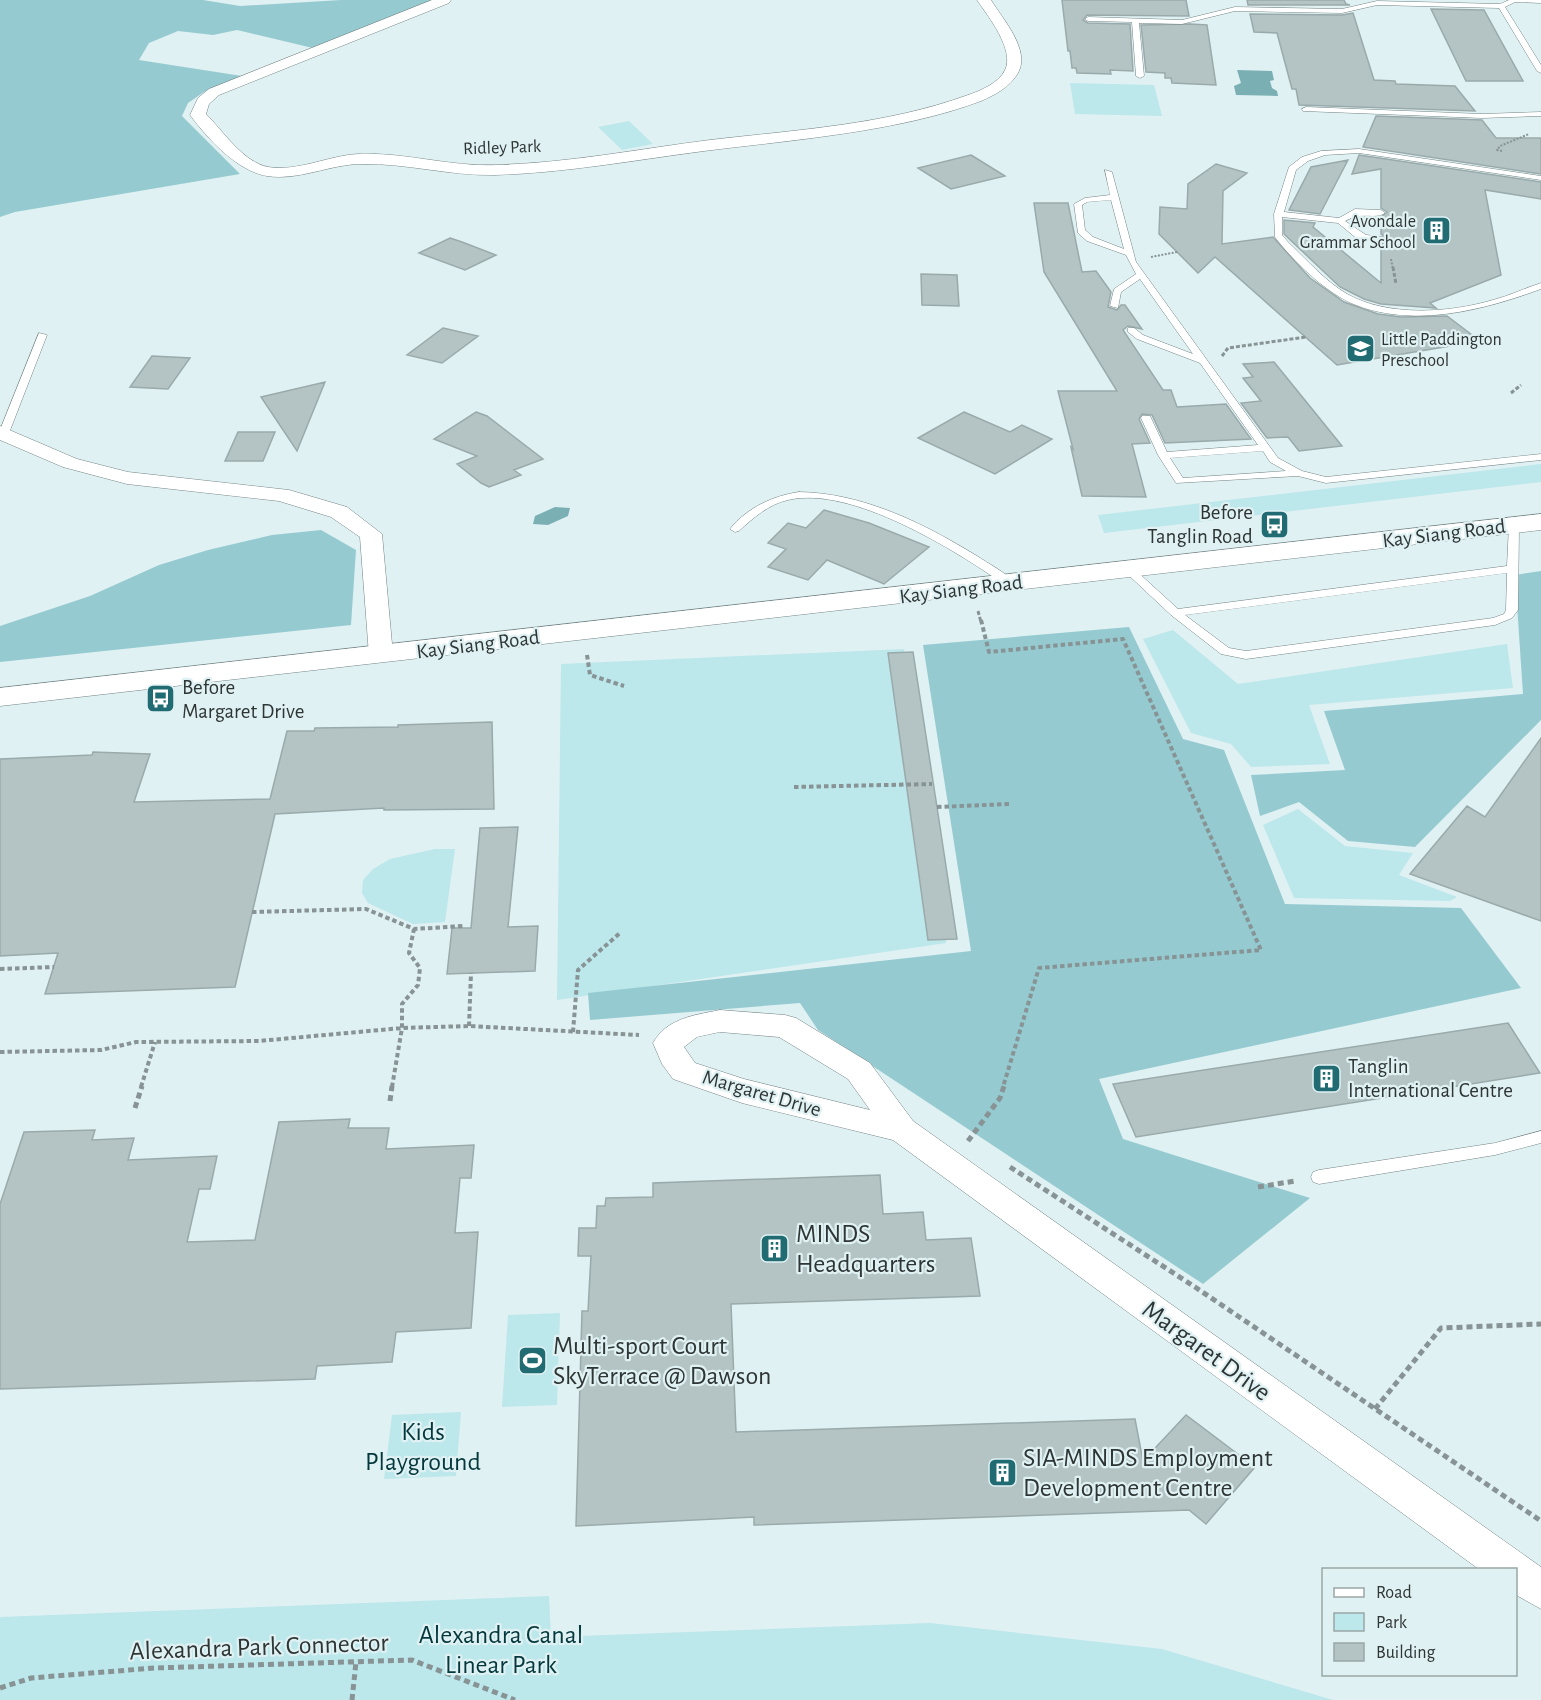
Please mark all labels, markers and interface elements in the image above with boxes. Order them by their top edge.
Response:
street label: Ridley Park [463,138,542,158]
place label: Avondale Grammar School [1300,213,1416,252]
building icon: Avondale Grammar School [1421,215,1453,247]
place label: Little Paddington Preschool [1381,331,1502,370]
school or university icon: Little Paddington Preschool [1344,333,1376,365]
place label: Before Tanglin Road [1147,502,1253,547]
bus stop icon: Before Tanglin Road [1258,508,1290,540]
street label: Kay Siang Road [1381,516,1507,551]
street label: Kay Siang Road [898,572,1024,607]
street label: Kay Siang Road [415,627,541,662]
place label: Before Margaret Drive [182,677,304,722]
bus stop icon: Before Margaret Drive [145,683,177,715]
place label: Tanglin International Centre [1348,1056,1513,1101]
building icon: Tanglin International Centre [1311,1062,1343,1094]
street label: Margaret Drive [700,1067,824,1120]
place label: MINDS Headquarters [796,1221,935,1277]
building icon: MINDS Headquarters [759,1232,791,1264]
street label: Margaret Drive [1137,1296,1275,1406]
place label: Multi-sport Court SkyTerrace @ Dawson [553,1333,771,1389]
sports icon: Multi-sport Court SkyTerrace @ Dawson [516,1344,548,1376]
park label: Kids Playground [365,1419,481,1475]
place label: SIA-MINDS Employment Development Centre [1023,1445,1273,1501]
building icon: SIA-MINDS Employment Development Centre [986,1456,1018,1488]
legend [1322,1568,1517,1676]
text: Road [1376,1584,1412,1602]
text: Park [1376,1614,1408,1632]
park label: Alexandra Canal Linear Park [419,1622,583,1678]
street label: Alexandra Park Connector [129,1629,390,1665]
text: Building [1376,1644,1436,1662]

